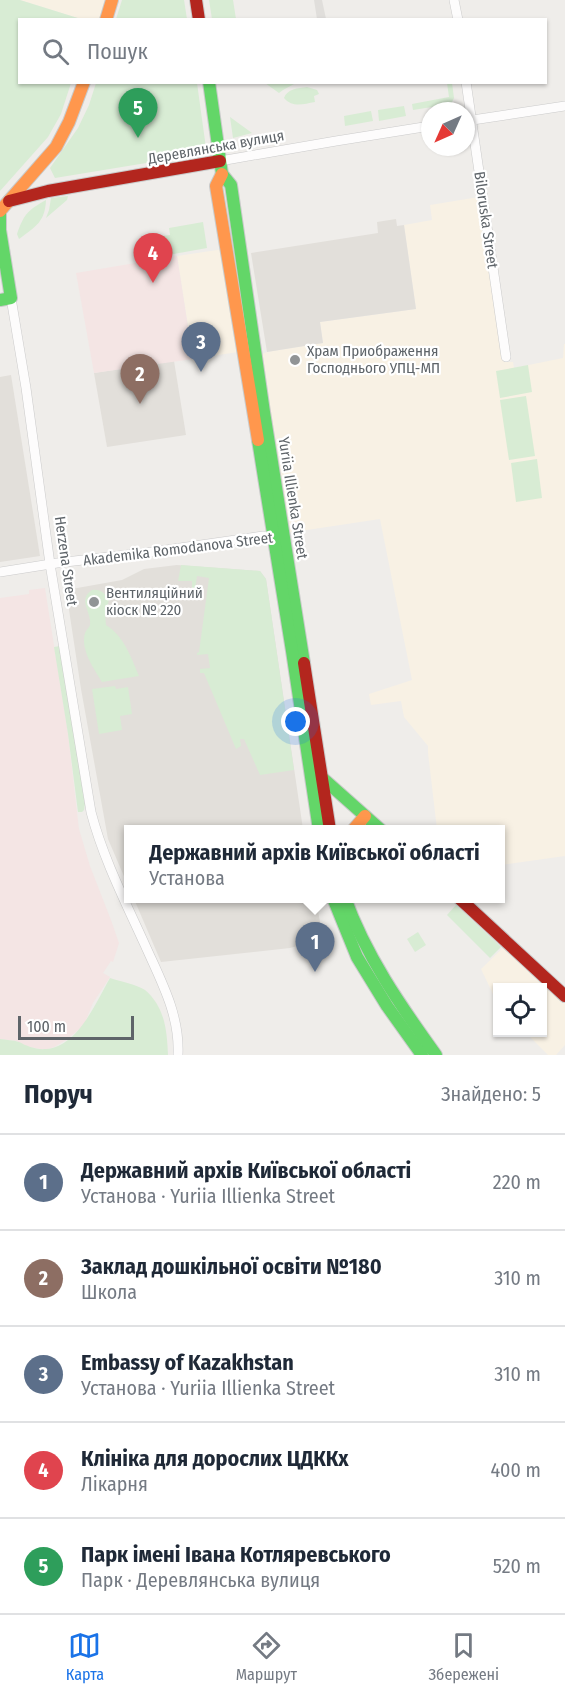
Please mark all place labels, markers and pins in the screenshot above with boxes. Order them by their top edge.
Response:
pin: 5 [118,88,158,138]
pin: 4 [134,234,172,283]
pin: 3 [182,322,220,372]
place label: Храм Приображення Господнього УПЦ-МП [307,342,440,377]
marker: Храм Приображення Господнього УПЦ-МП [288,353,302,367]
pin: 2 [120,354,160,404]
place label: Вентиляційний кіоск № 220 [106,584,203,619]
marker: Вентиляційний кіоск № 220 [87,595,101,609]
pin: 1 [296,922,334,972]

